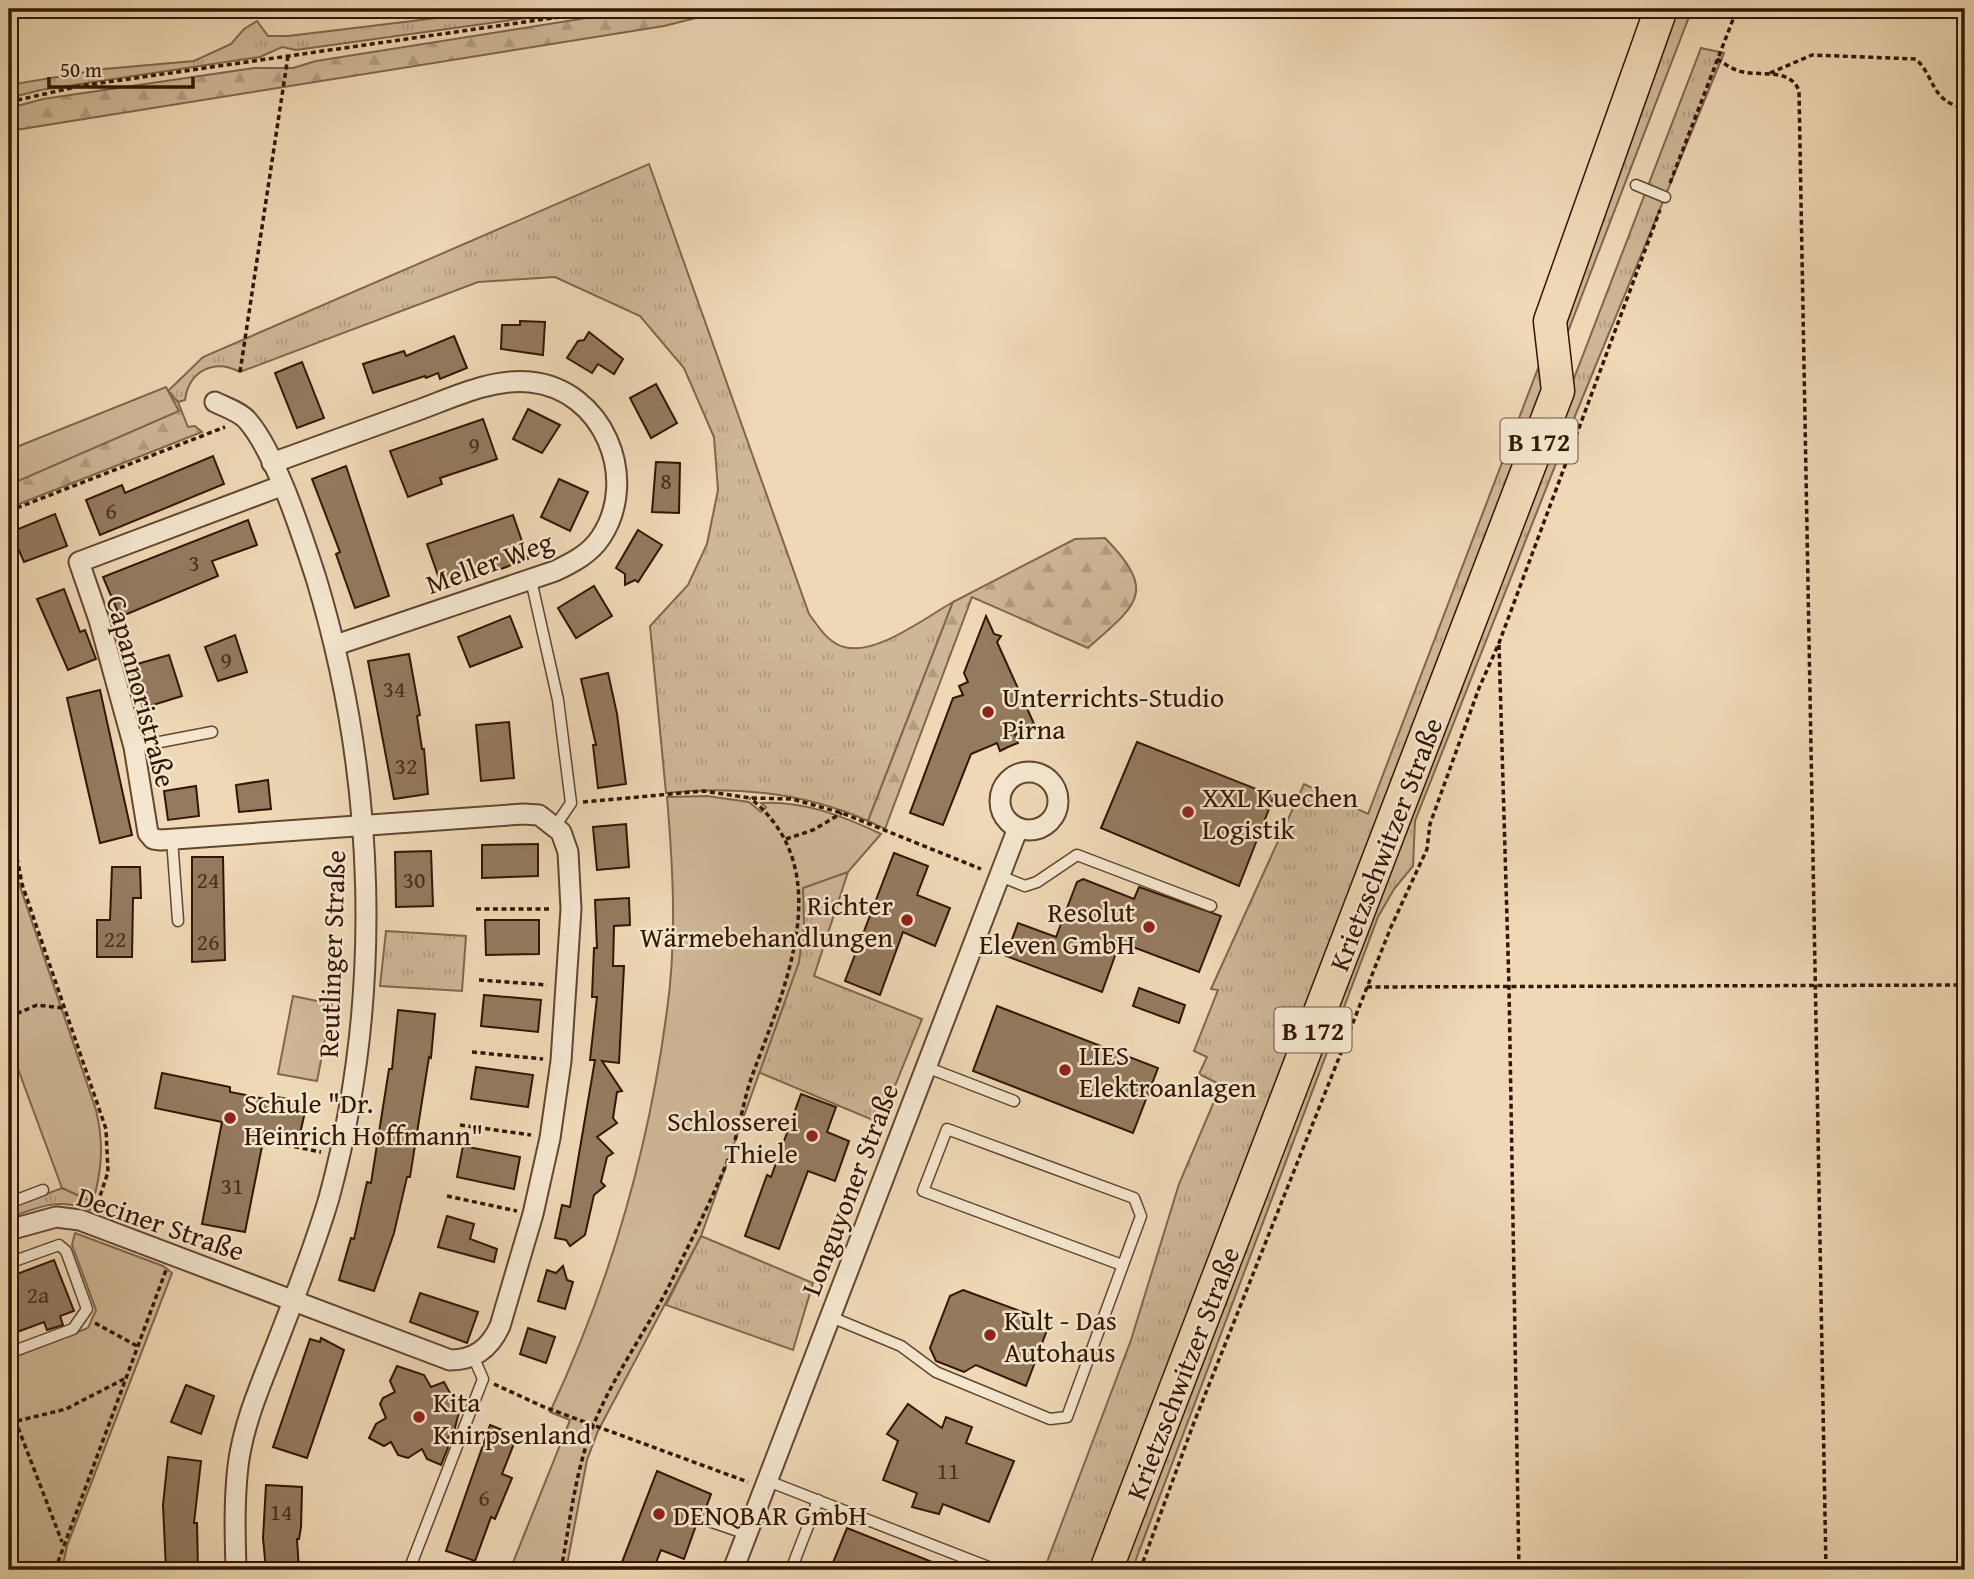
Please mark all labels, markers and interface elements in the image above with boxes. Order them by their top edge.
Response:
scale bar [49,46,192,90]
text: 50 m [60,54,102,85]
road number: B 172 [1500,418,1578,463]
house number: 9 [468,427,480,462]
house number: 8 [660,463,672,498]
house number: 6 [105,493,117,528]
street label: Meller Weg [420,520,558,604]
house number: 3 [188,545,200,580]
street label: Capannoristraße [97,591,187,791]
house number: 9 [220,642,232,677]
house number: 34 [382,671,406,706]
place label: Unterrichts-Studio Pirna [1002,676,1224,749]
marker: Unterrichts-Studio Pirna [980,704,996,720]
street label: Krietzschwitzer Straße [1318,711,1452,977]
house number: 32 [394,748,418,783]
place label: XXL Kuechen Logistik [1202,776,1358,849]
marker: XXL Kuechen Logistik [1180,804,1196,820]
street label: Reutlinger Straße [307,849,355,1059]
house number: 24 [196,862,220,897]
house number: 30 [402,862,426,897]
place label: Richter Wärmebehandlungen [640,884,893,957]
place label: Resolut Eleven GmbH [979,891,1135,964]
marker: Richter Wärmebehandlungen [899,912,915,928]
marker: Resolut Eleven GmbH [1141,919,1157,935]
house number: 22 [103,921,127,956]
house number: 26 [196,924,220,959]
road number: B 172 [1274,1007,1352,1052]
place label: LIES Elektroanlagen [1079,1034,1257,1107]
marker: LIES Elektroanlagen [1057,1062,1073,1078]
street label: Longuyoner Straße [790,1077,908,1301]
place label: Schule "Dr. Heinrich Hoffmann" [244,1082,483,1155]
place label: Schlosserei Thiele [667,1100,798,1173]
marker: Schule "Dr. Heinrich Hoffmann" [222,1110,238,1126]
marker: Schlosserei Thiele [804,1128,820,1144]
house number: 31 [220,1168,244,1203]
street label: Deciner Straße [72,1175,250,1271]
street label: Krietzschwitzer Straße [1115,1240,1249,1506]
house number: 2a [27,1277,50,1312]
place label: Kult - Das Autohaus [1004,1299,1117,1372]
marker: Kult - Das Autohaus [982,1327,998,1343]
place label: Kita Knirpsenland [433,1381,592,1454]
marker: Kita Knirpsenland [411,1409,427,1425]
house number: 11 [936,1453,960,1488]
house number: 6 [478,1480,490,1515]
house number: 14 [269,1494,293,1529]
place label: DENQBAR GmbH [673,1494,867,1535]
marker: DENQBAR GmbH [651,1506,667,1522]

